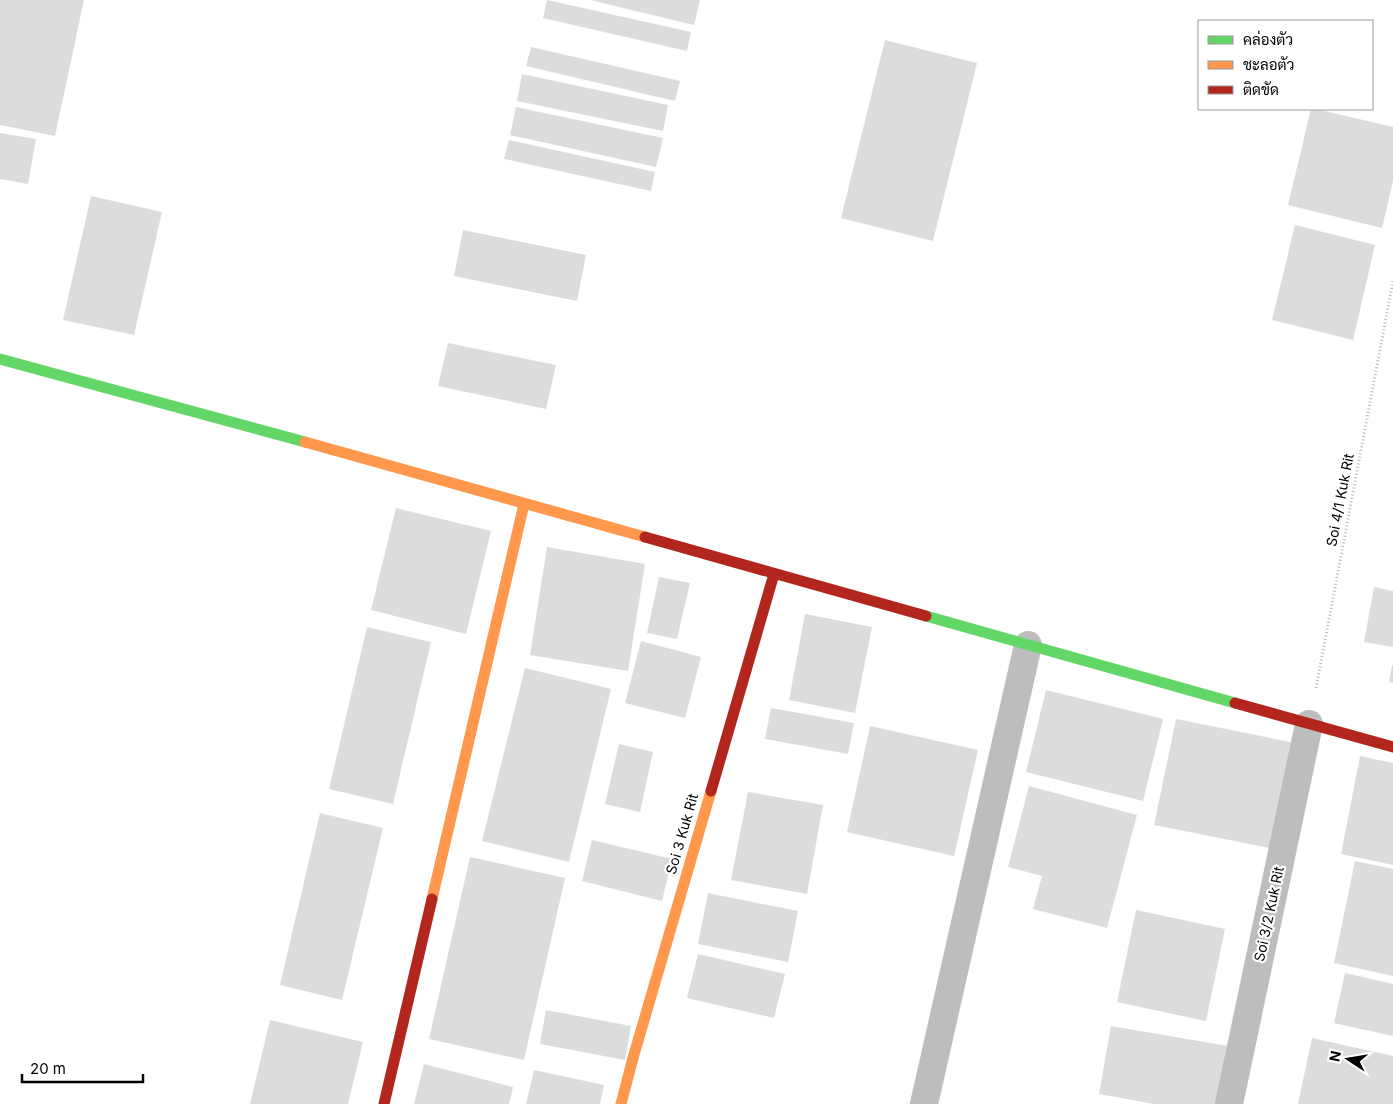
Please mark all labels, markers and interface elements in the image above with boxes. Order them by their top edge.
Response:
legend [1198,20,1373,110]
text: คล่องตัว [1243,30,1293,49]
text: ชะลอตัว [1243,55,1294,74]
text: ติดขัด [1243,80,1279,99]
street label: Soi 4/1 Kuk Rit [1322,452,1357,548]
street label: Soi 3 Kuk Rit [662,791,701,876]
street label: Soi 3/2 Kuk Rit [1250,864,1287,963]
north arrow [1323,1034,1373,1084]
text: N [1325,1049,1344,1063]
scale bar [22,1052,144,1084]
text: 20 m [30,1059,66,1078]

